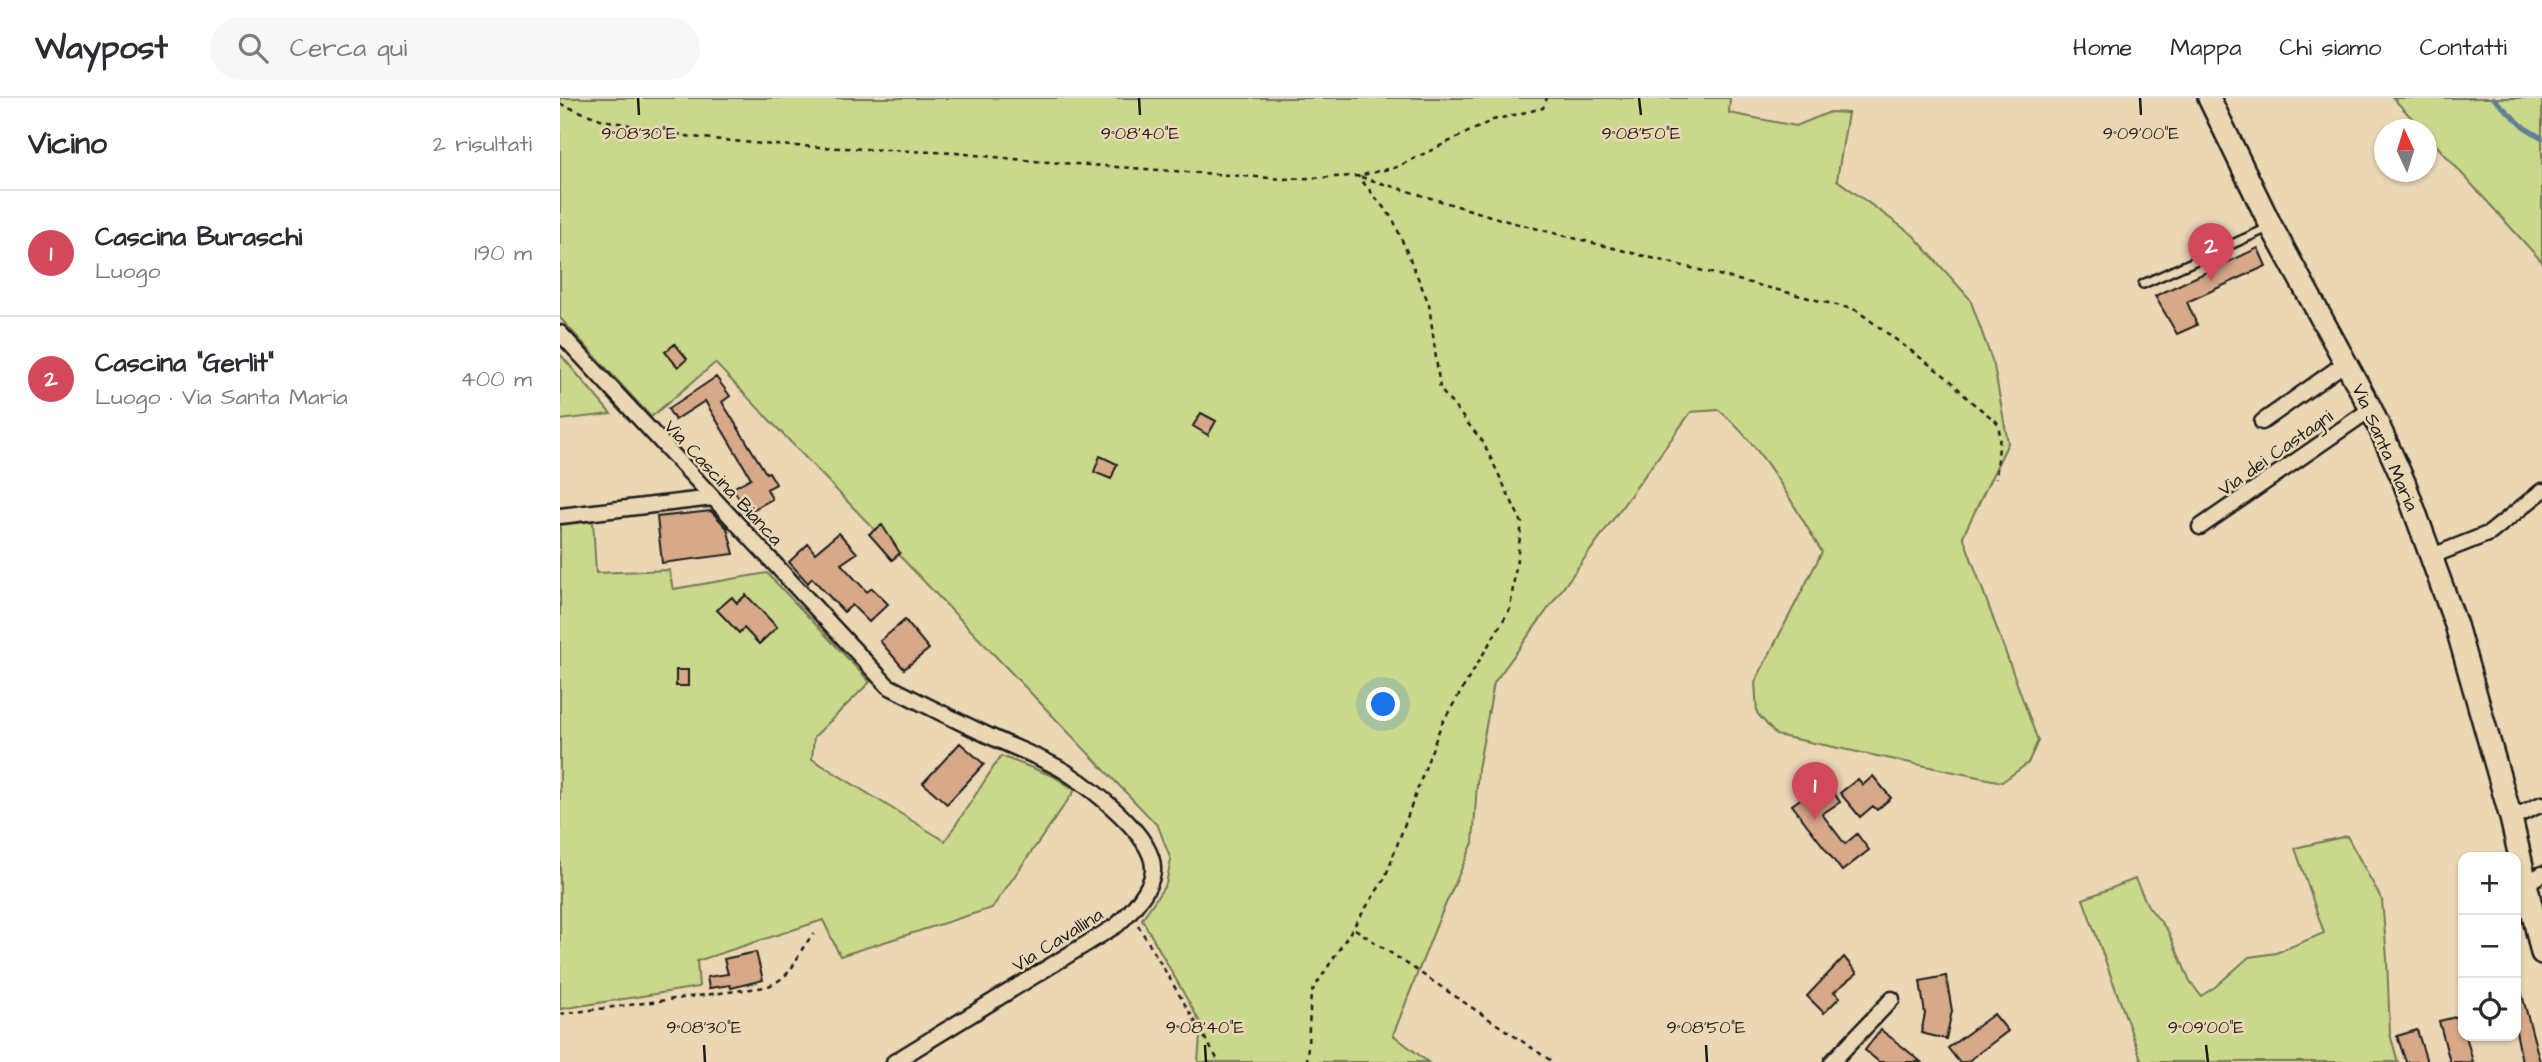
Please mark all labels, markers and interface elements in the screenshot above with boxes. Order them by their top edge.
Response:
search box [210,17,700,80]
text: Waypost [35,25,168,71]
icon: search [234,29,272,67]
text: Cerca qui [290,30,407,66]
text: Home [2073,31,2132,65]
text: Mappa [2170,31,2241,65]
text: Chi siamo [2279,31,2382,65]
text: Contatti [2420,31,2507,65]
north arrow [2374,119,2437,182]
text: 9°08'30"E [601,121,677,146]
text: 9°08'40"E [1101,121,1180,146]
text: 9°08'50"E [1601,121,1681,146]
text: 9°09'00"E [2103,121,2180,146]
text: Vicino [28,123,107,165]
text: 2 risultati [433,128,532,160]
text: Cascina Buraschi [95,219,302,255]
pin: 2 [2188,223,2234,281]
text: 1 [50,237,52,269]
text: 190 m [474,237,532,269]
text: Luogo [95,255,160,287]
text: Cascina "Gerlit" [95,345,274,381]
text: 2 [44,363,58,395]
text: 400 m [460,363,532,395]
street label: Via Santa Maria [2344,380,2425,516]
text: Luogo · Via Santa Maria [95,381,348,413]
street label: Via dei Castagni [2213,403,2339,504]
street label: Via Cascina Bianca [657,414,789,552]
your location [1366,687,1400,721]
pin: 1 [1792,762,1838,820]
map controls [2458,852,2521,1041]
button: + [2458,852,2521,915]
street label: Via Cavallina [1007,901,1109,979]
button: − [2458,915,2521,978]
button: locate [2458,978,2521,1041]
text: 9°08'30"E [666,1015,742,1040]
text: 9°08'40"E [1166,1015,1245,1040]
text: 9°08'50"E [1666,1015,1746,1040]
text: 9°09'00"E [2168,1015,2245,1040]

